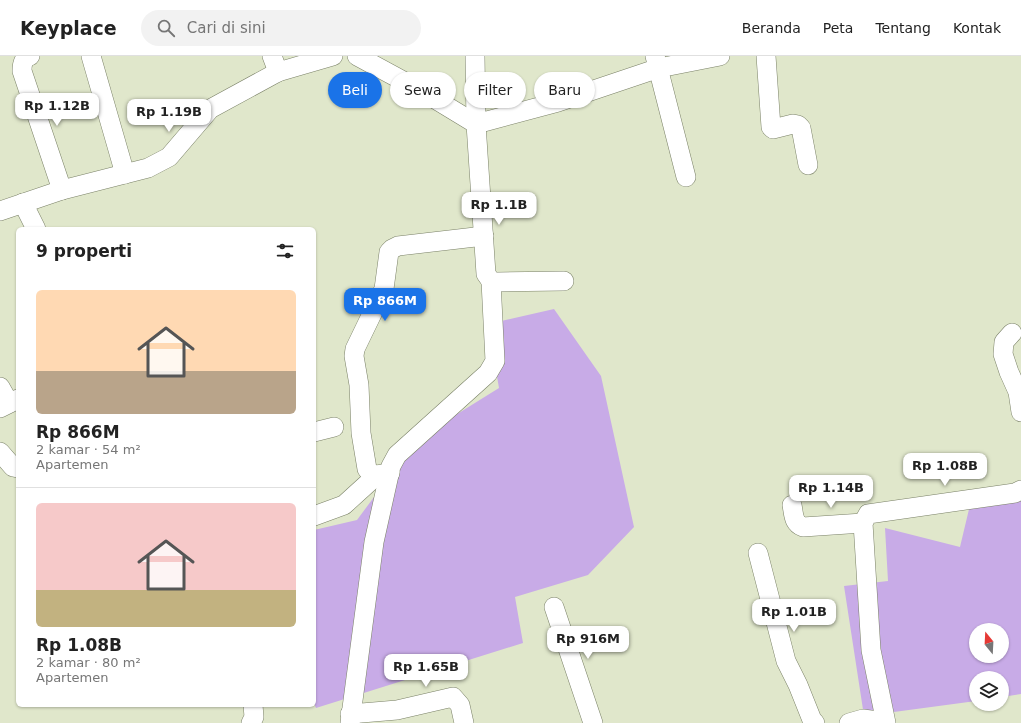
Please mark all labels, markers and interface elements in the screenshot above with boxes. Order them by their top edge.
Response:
search box [141,10,421,46]
text: Keyplace [20,17,117,39]
icon: search [155,17,177,39]
text: Cari di sini [187,19,266,37]
text: Beranda [742,20,801,36]
text: Peta [823,20,853,36]
text: Tentang [875,20,931,36]
text: Kontak [953,20,1001,36]
chip: Beli [328,72,382,108]
chip: Sewa [390,72,456,108]
chip: Filter [464,72,526,108]
chip: Baru [534,72,595,108]
pin: Rp 1.12B [16,93,98,127]
text: Rp 1.12B [24,98,90,113]
pin: Rp 1.19B [128,99,210,133]
text: Rp 1.19B [136,104,202,119]
pin: Rp 1.1B [462,192,536,226]
text: Rp 1.1B [471,197,527,212]
icon: filters [274,240,296,262]
text: 9 properti [36,241,132,261]
pin: Rp 866M [348,288,422,322]
text: Rp 866M [353,293,417,308]
icon: home [130,316,202,388]
text: Rp 866M [36,422,120,442]
text: 2 kamar · 54 m² [36,442,141,457]
pin: Rp 1.08B [904,453,986,487]
text: Apartemen [36,457,108,472]
text: Rp 1.08B [912,458,978,473]
pin: Rp 1.14B [790,475,872,509]
text: Rp 1.14B [798,480,864,495]
icon: home [130,529,202,601]
pin: Rp 1.01B [753,599,835,633]
text: Rp 1.01B [761,604,827,619]
north arrow [969,623,1009,663]
map controls [969,623,1009,711]
pin: Rp 916M [551,626,625,660]
text: Rp 916M [556,631,620,646]
text: Rp 1.08B [36,635,122,655]
pin: Rp 1.65B [385,654,467,688]
text: 2 kamar · 80 m² [36,655,141,670]
text: Rp 1.65B [393,659,459,674]
text: Apartemen [36,670,108,685]
button: layers [969,671,1009,711]

